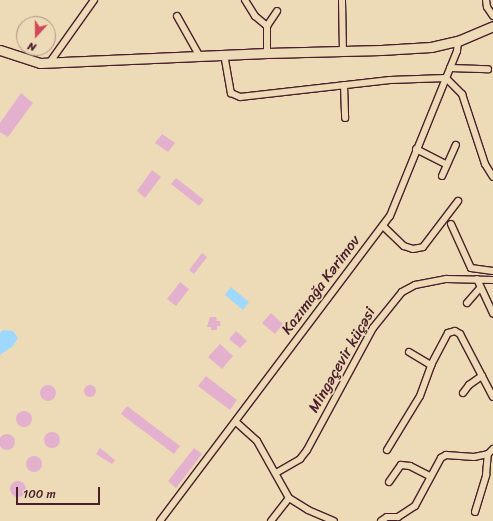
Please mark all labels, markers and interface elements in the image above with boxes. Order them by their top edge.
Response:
north arrow [16,16,56,56]
text: N [25,37,39,57]
street label: Kazımağa Kərimov [278,232,364,338]
street label: Mingəçevir küçəsi [305,304,379,416]
scale bar [18,479,102,505]
text: 100 m [23,483,56,505]

